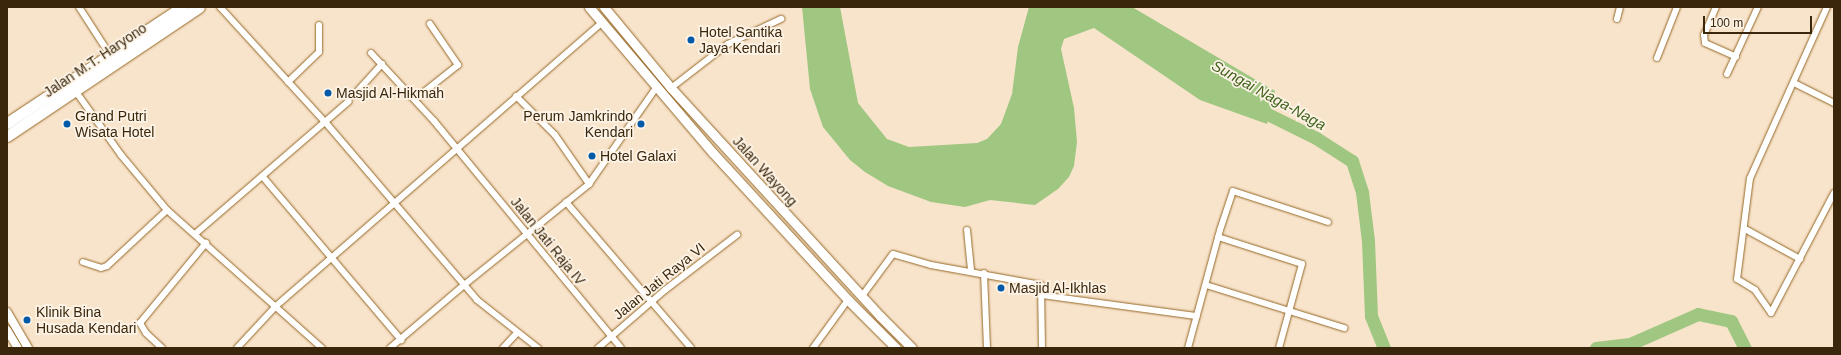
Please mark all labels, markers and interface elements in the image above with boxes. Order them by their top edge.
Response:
scale bar [1705,8,1814,34]
text: 100 m [1710,16,1743,30]
street label: Jalan M.T. Haryono [40,19,150,101]
place label: Hotel Santika Jaya Kendari [699,24,782,56]
marker: Hotel Santika Jaya Kendari [686,35,696,45]
water label: Sungai Naga-Naga [1209,56,1329,134]
place label: Masjid Al-Hikmah [336,85,445,101]
marker: Masjid Al-Hikmah [323,88,333,98]
place label: Grand Putri Wisata Hotel [75,108,154,140]
place label: Perum Jamkrindo Kendari [523,108,633,140]
marker: Grand Putri Wisata Hotel [62,119,72,129]
marker: Perum Jamkrindo Kendari [636,119,646,129]
street label: Jalan Wayong [729,133,801,209]
place label: Hotel Galaxi [600,148,676,164]
marker: Hotel Galaxi [587,151,597,161]
street label: Jalan Jati Raja IV [507,193,589,289]
street label: Jalan Jati Raya VI [610,239,708,323]
place label: Masjid Al-Ikhlas [1009,280,1107,296]
marker: Masjid Al-Ikhlas [996,283,1006,293]
place label: Klinik Bina Husada Kendari [36,304,136,336]
marker: Klinik Bina Husada Kendari [21,314,33,326]

